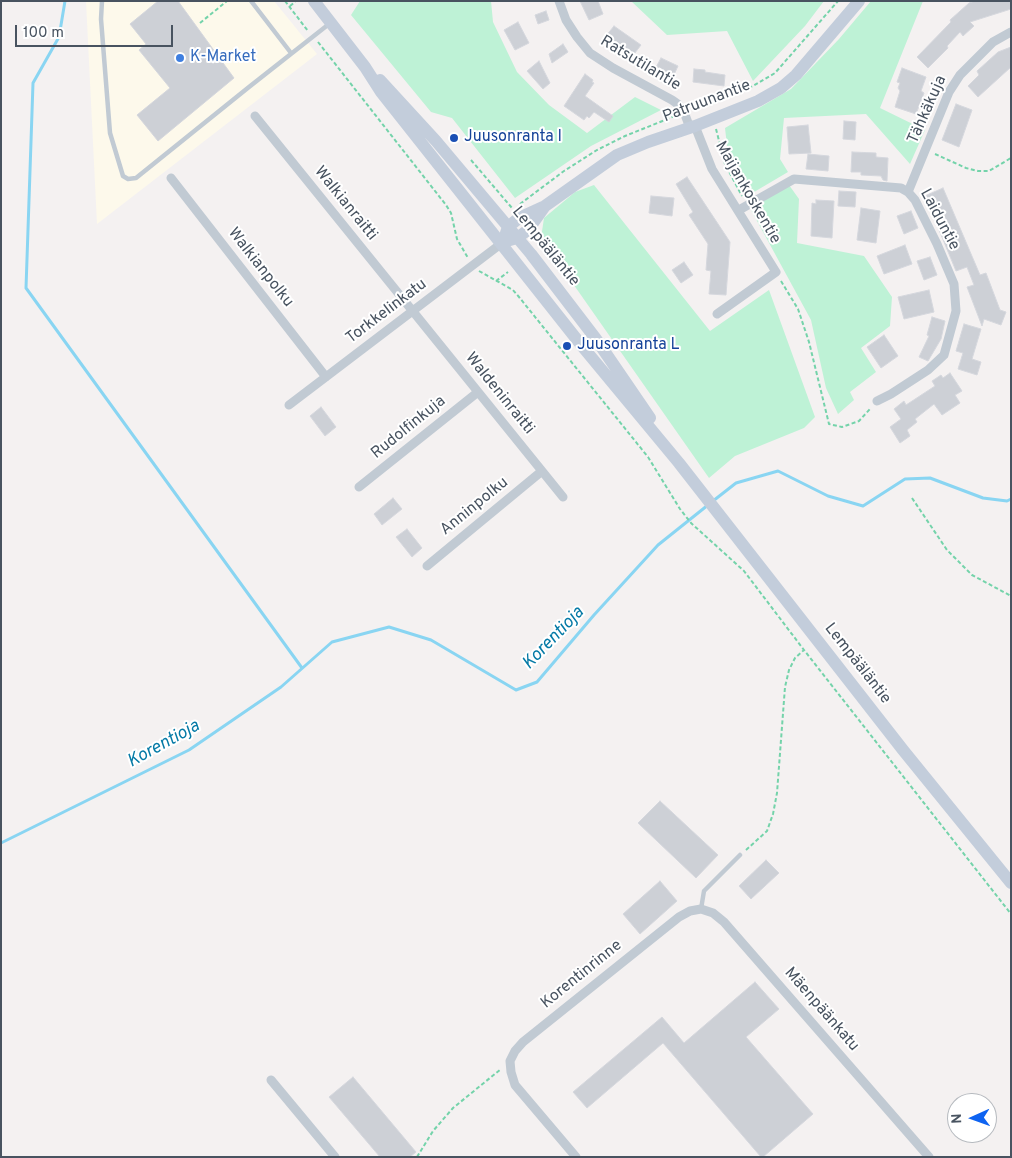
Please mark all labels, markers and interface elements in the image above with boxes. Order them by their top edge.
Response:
scale bar [18,15,175,47]
text: 100 m [23,24,64,43]
street label: Ratsutilantie [596,32,684,96]
place label: K-Market [190,48,256,68]
marker: K-Market [174,52,186,64]
street label: Tähkäkuja [904,73,952,147]
street label: Patruunantie [660,76,754,128]
place label: Juusonranta I [464,128,562,148]
marker: Juusonranta I [448,132,460,144]
street label: Maijankoskentie [710,138,784,248]
street label: Walkianraitti [309,163,381,245]
street label: Laiduntie [915,186,963,254]
street label: Lempääläntie [507,203,583,291]
street label: Walkianpolku [223,224,297,312]
street label: Torkkelinkatu [343,275,431,349]
place label: Juusonranta L [577,336,679,356]
marker: Juusonranta L [561,340,573,352]
street label: Waldeninraitti [460,349,538,439]
street label: Rudolfinkuja [368,392,450,464]
street label: Anninpolku [437,474,513,540]
water label: Korentioja [519,603,589,675]
street label: Lempääläntie [820,620,894,708]
water label: Korentioja [124,716,204,774]
street label: Korentinrinne [538,936,626,1014]
street label: Mäenpäänkatu [779,964,863,1056]
north arrow [947,1093,997,1143]
text: N [949,1113,966,1124]

